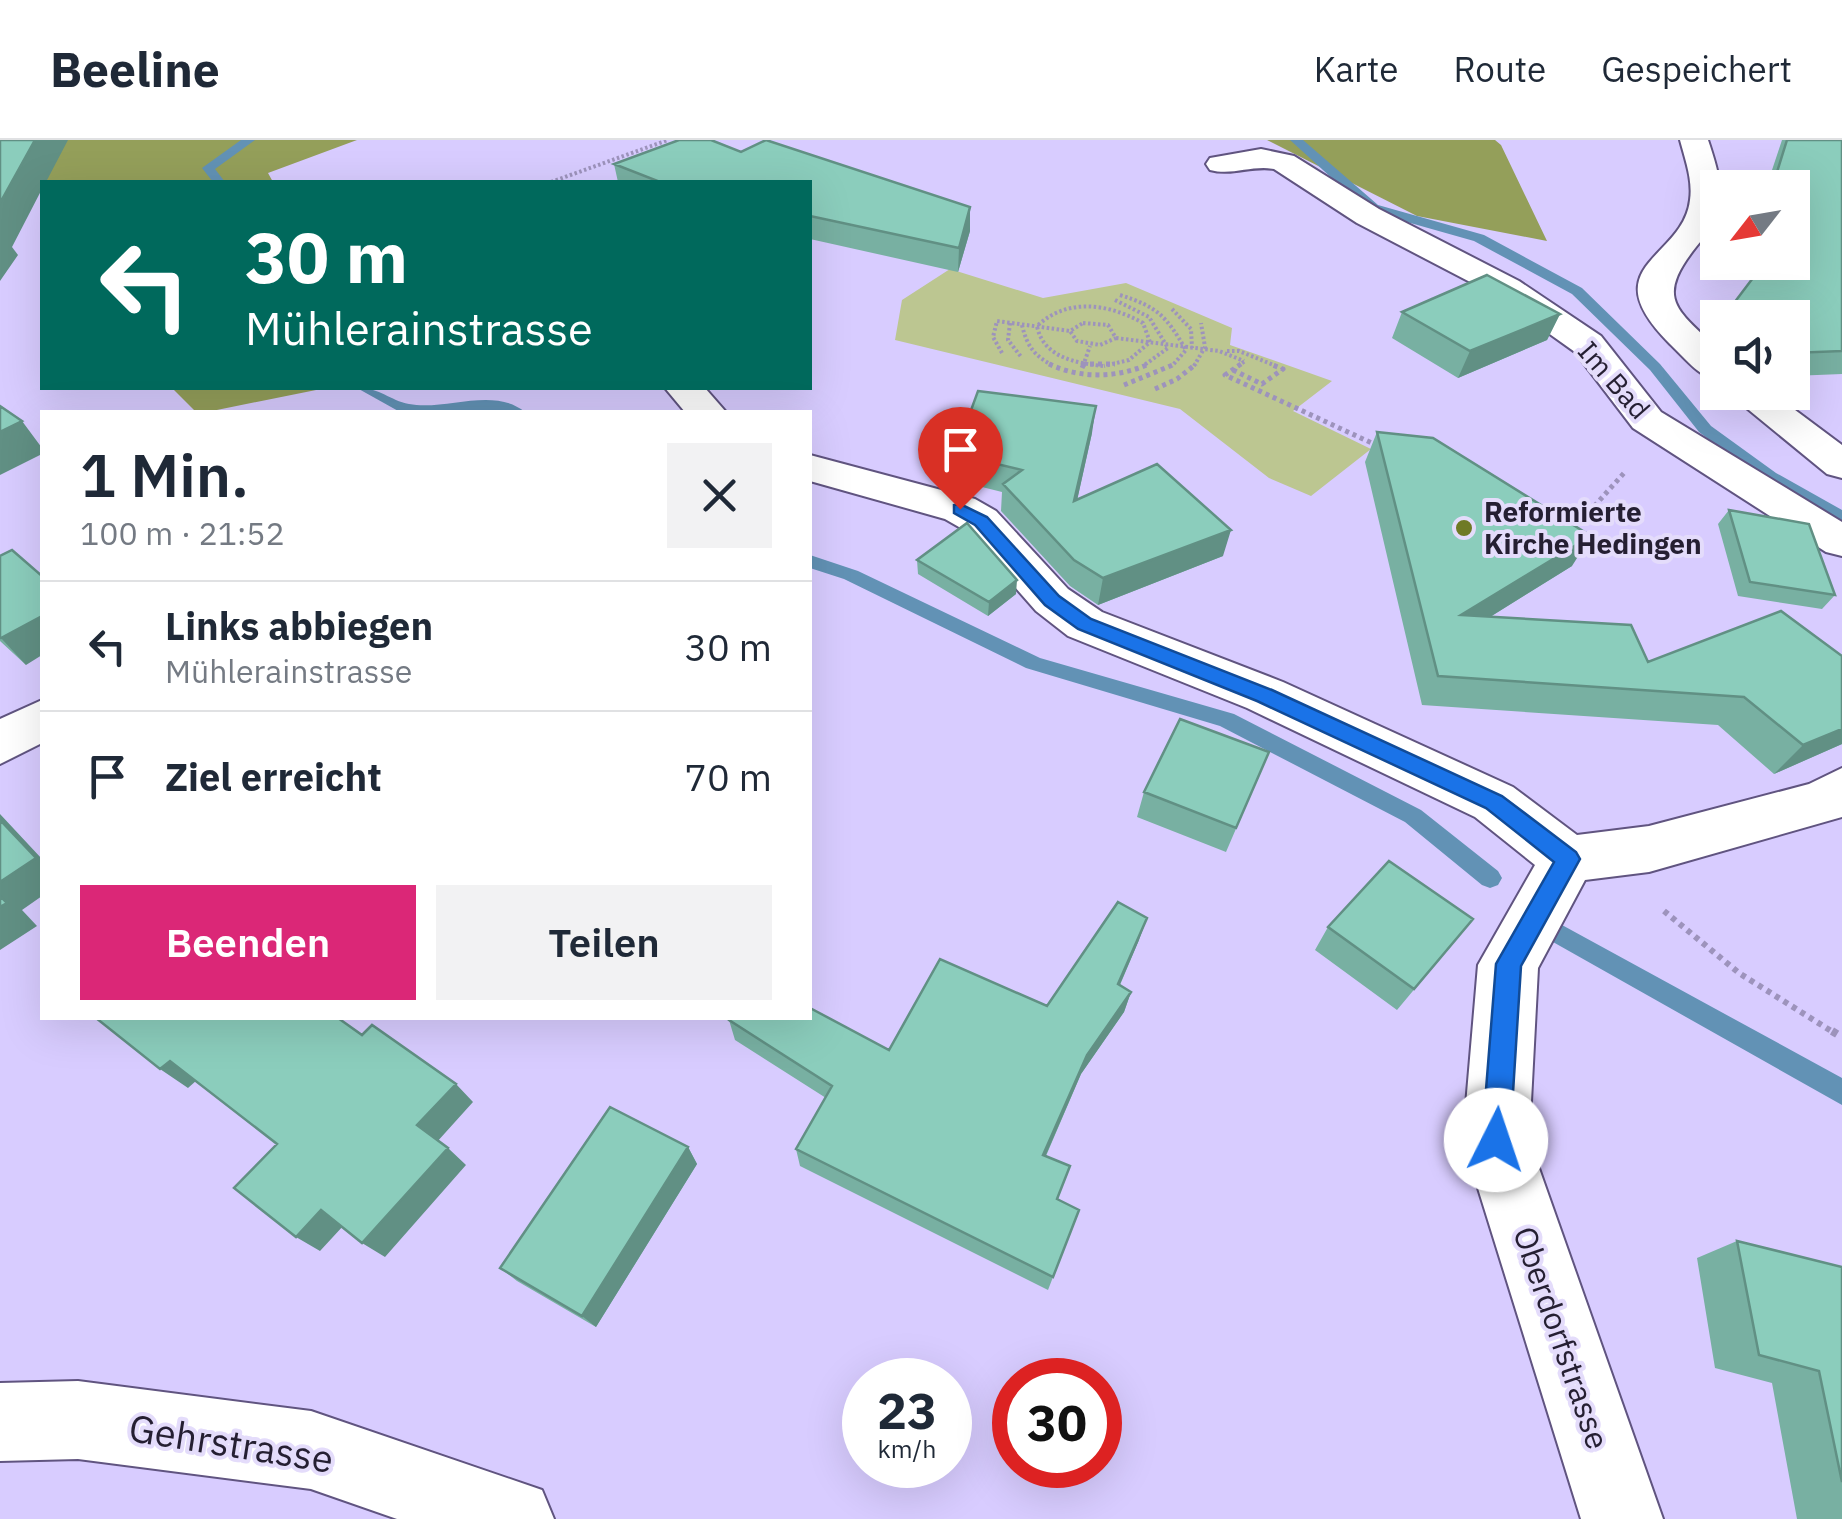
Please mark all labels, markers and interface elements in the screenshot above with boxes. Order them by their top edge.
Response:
text: Beeline [50,38,220,100]
text: Karte [1314,46,1398,92]
text: Route [1453,46,1546,92]
text: Gespeichert [1601,46,1792,92]
north arrow [1700,170,1810,280]
map controls [1700,170,1810,410]
text: 30 m [245,211,408,302]
icon: left [80,220,210,350]
text: Mühlerainstrasse [245,299,593,357]
button: sound [1700,300,1810,410]
street label: Im Bad [1570,333,1658,426]
pin [918,407,1003,510]
icon: arrive [933,422,988,477]
text: 1 Min. [80,435,249,514]
button: close [667,443,772,548]
place label: Reformierte Kirche Hedingen [1484,493,1702,562]
text: 100 m · 21:52 [80,512,285,554]
marker: Reformierte Kirche Hedingen [1453,517,1475,539]
text: Links abbiegen [165,601,433,650]
icon: left [80,619,135,674]
text: 30 m [684,622,772,671]
text: Mühlerainstrasse [165,650,412,692]
icon: arrive [80,749,135,804]
text: Ziel erreicht [165,752,382,801]
text: 70 m [684,752,772,801]
button: Beenden [80,885,416,1000]
button: Teilen [436,885,772,1000]
position arrow [1444,1088,1548,1192]
street label: Oberdorfstrasse [1504,1221,1620,1455]
speed limit sign: 30 [992,1358,1122,1488]
text: 23 [877,1378,937,1443]
street label: Gehrstrasse [126,1402,337,1483]
text: km/h [878,1432,936,1465]

